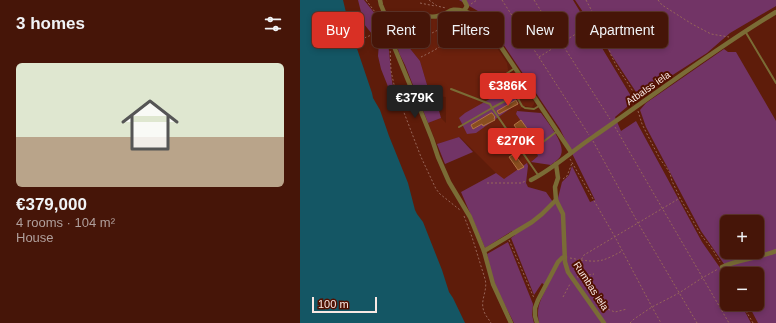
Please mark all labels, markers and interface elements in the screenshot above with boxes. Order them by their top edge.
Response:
chip: Buy [312,12,364,48]
chip: Rent [372,12,430,48]
chip: Filters [438,12,504,48]
chip: New [512,12,568,48]
chip: Apartment [576,12,668,48]
icon: filters [262,13,284,35]
text: 3 homes [16,14,85,33]
street label: Atbalss iela [624,69,672,107]
pin: €386K [480,73,536,107]
text: €386K [489,78,527,93]
pin: €379K [387,85,443,119]
icon: home [114,89,186,161]
text: €379K [396,90,434,105]
pin: €270K [488,128,544,162]
text: €270K [497,133,535,148]
text: €379,000 [16,195,87,214]
text: 4 rooms · 104 m² [16,215,115,230]
map controls [720,215,764,311]
button: + [720,215,764,259]
text: House [16,230,54,245]
street label: Rumbas iela [571,260,611,313]
button: − [720,267,764,311]
scale bar [312,295,377,314]
text: 100 m [318,298,349,310]

